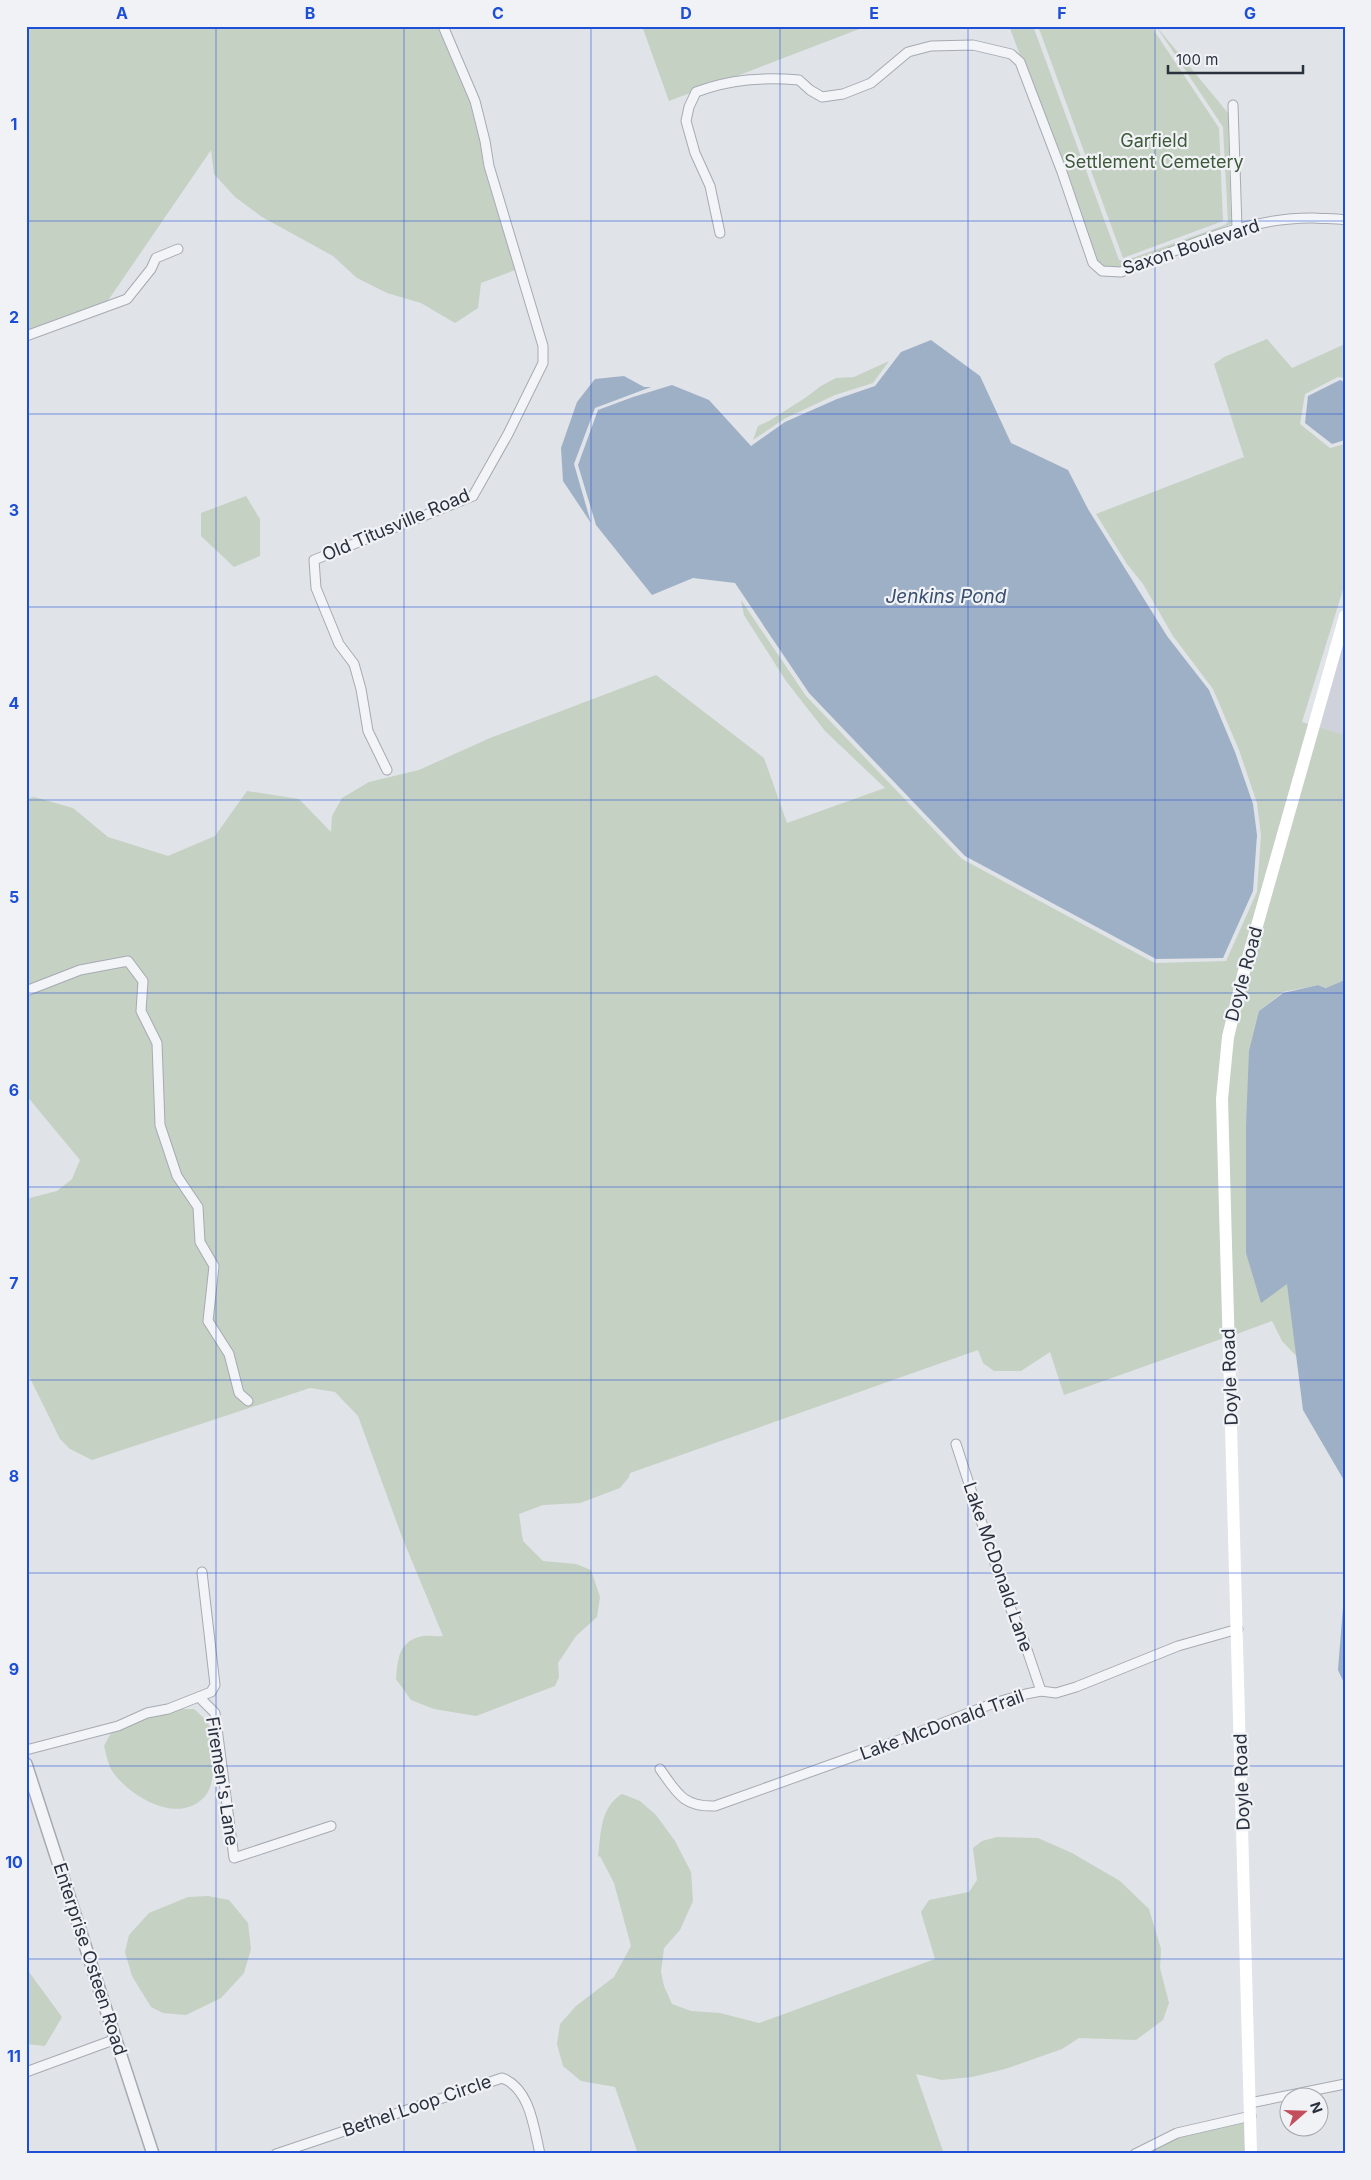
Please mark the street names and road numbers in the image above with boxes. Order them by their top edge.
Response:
street label: Saxon Boulevard [1120,214,1262,279]
street label: Old Titusville Road [319,484,473,565]
street label: Doyle Road [1221,924,1266,1023]
street label: Doyle Road [1217,1328,1242,1426]
street label: Lake McDonald Lane [960,1479,1037,1655]
street label: Lake McDonald Trail [857,1685,1027,1764]
street label: Firemen's Lane [202,1715,243,1847]
street label: Doyle Road [1229,1733,1254,1831]
street label: Enterprise Osteen Road [49,1860,132,2058]
street label: Bethel Loop Circle [340,2070,494,2141]

